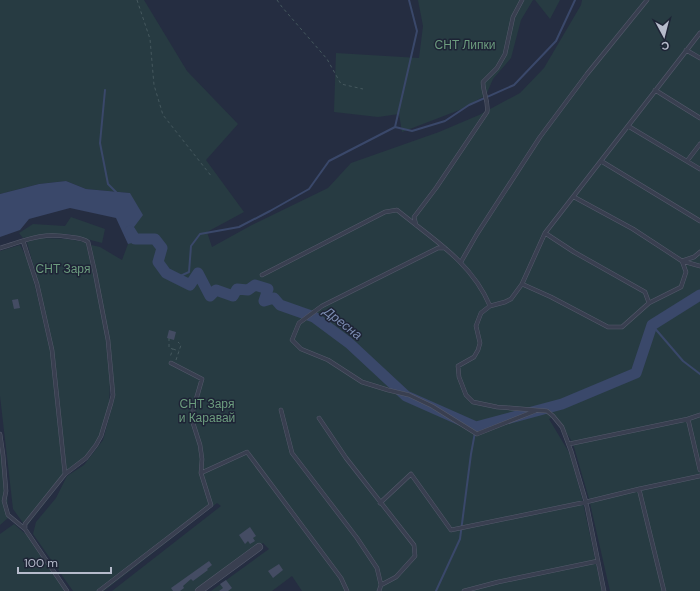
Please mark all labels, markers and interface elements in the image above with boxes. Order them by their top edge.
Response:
north arrow [644,16,684,56]
park label: СНТ Липки [435,37,495,53]
text: С [660,38,670,53]
park label: СНТ Заря [36,261,90,277]
water label: Дресна [319,301,366,343]
park label: СНТ Заря и Каравай [179,396,235,426]
scale bar [18,549,111,575]
text: 100 m [24,555,58,571]

